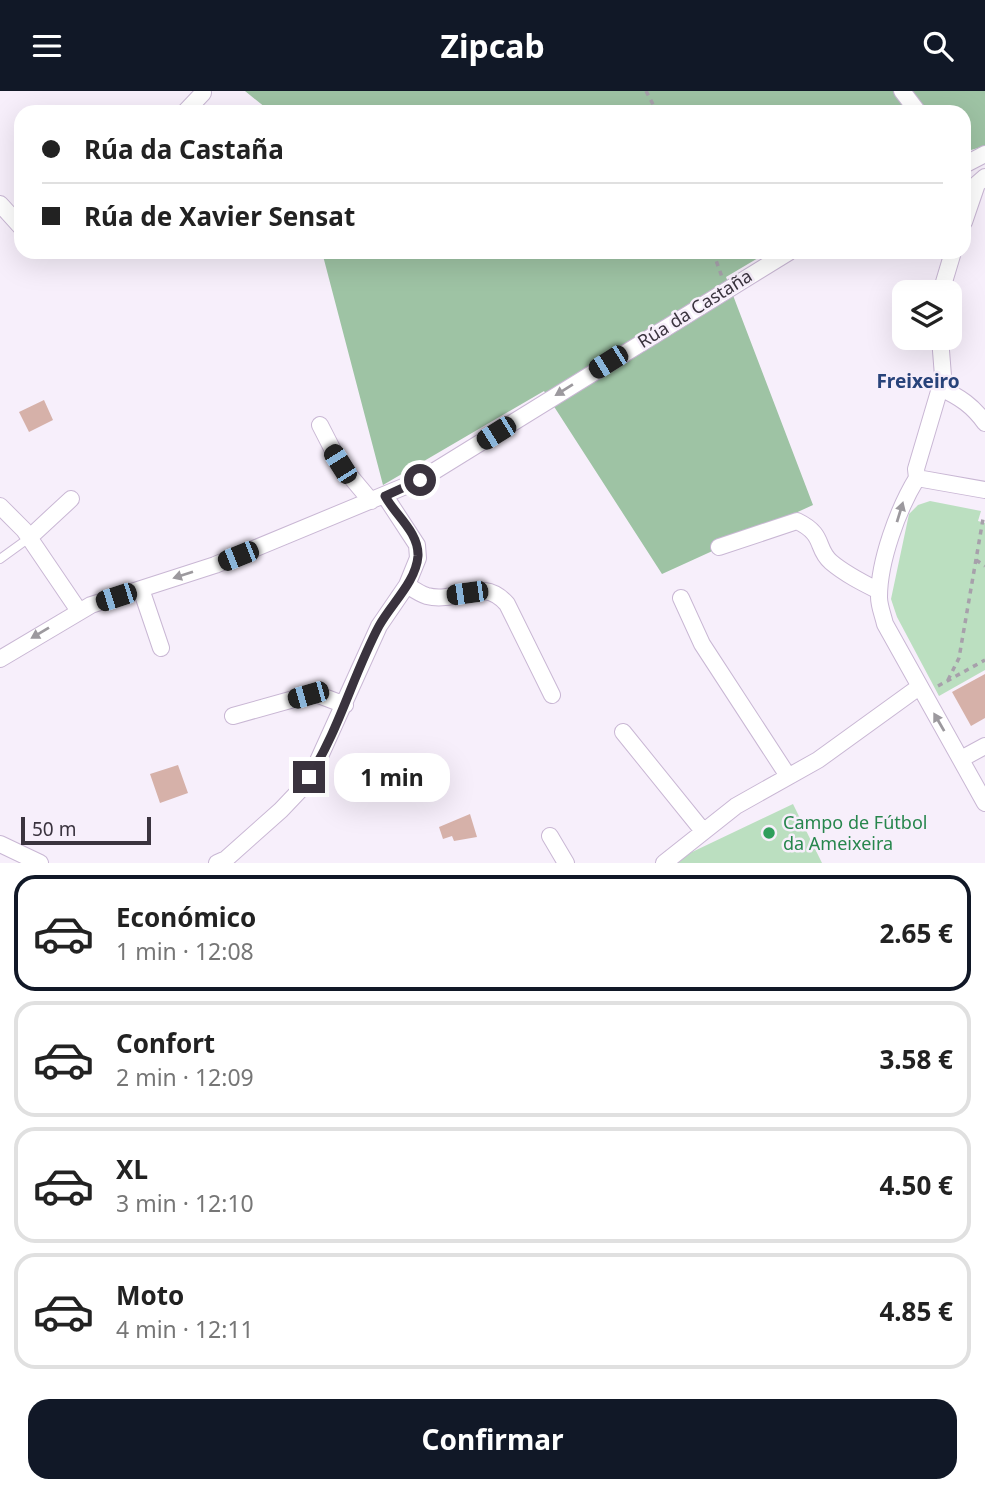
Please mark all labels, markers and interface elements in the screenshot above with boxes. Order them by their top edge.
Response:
text: Zipcab [440,24,545,67]
icon: menu [28,27,66,65]
icon: search [919,27,957,65]
text: Rúa da Castaña [84,131,284,167]
text: Rúa de Xavier Sensat [84,198,355,234]
street label: Rúa da Castaña [633,263,756,353]
map controls [892,280,962,350]
button: layers [892,280,962,350]
car [585,342,632,382]
district label: Freixeiro [876,368,960,394]
one-way arrow [554,384,574,397]
car [473,413,520,453]
car [320,441,361,487]
route start [404,464,436,496]
one-way arrow [895,502,905,523]
car [215,538,262,574]
one-way arrow [172,570,193,581]
car [445,580,490,606]
car [93,581,140,613]
one-way arrow [31,627,50,639]
car [285,679,332,711]
one-way arrow [933,712,946,731]
callout: 1 min [334,753,449,801]
route end [293,761,325,793]
text: 1 min [360,761,424,793]
place label: Campo de Fútbol da Ameixeira [783,810,927,855]
scale bar [21,814,150,846]
text: 50 m [32,816,76,842]
marker: Campo de Fútbol da Ameixeira [761,825,777,841]
text: Económico [116,899,256,935]
icon: car [32,902,95,965]
text: 2.65 € [879,915,953,951]
text: 1 min · 12:08 [116,935,254,967]
text: Confort [116,1025,215,1061]
icon: car [32,1028,95,1091]
text: 3.58 € [879,1041,953,1077]
text: 2 min · 12:09 [116,1061,254,1093]
text: XL [116,1151,148,1187]
icon: car [32,1154,95,1217]
text: 4.50 € [879,1167,953,1203]
text: 3 min · 12:10 [116,1187,254,1219]
text: Moto [116,1277,184,1313]
icon: car [32,1280,95,1343]
text: 4.85 € [879,1293,953,1329]
text: 4 min · 12:11 [116,1313,254,1345]
button: Confirmar [28,1399,957,1479]

